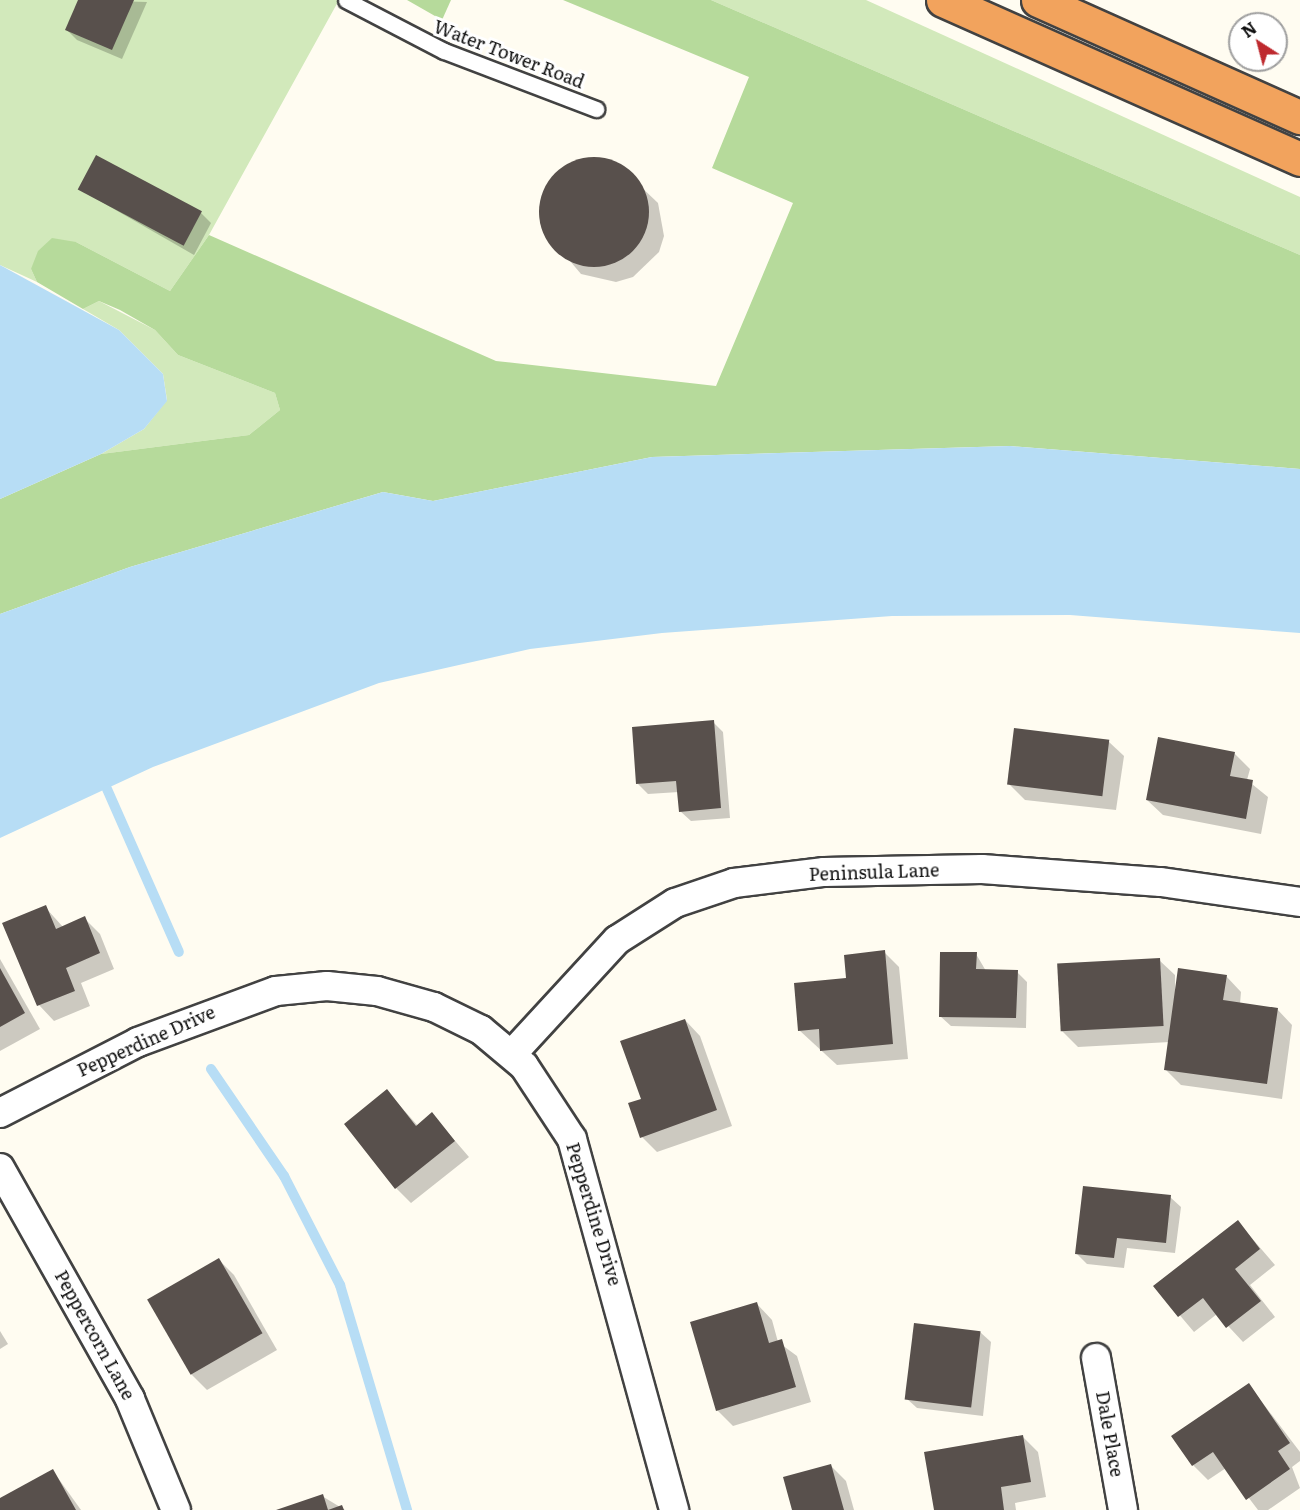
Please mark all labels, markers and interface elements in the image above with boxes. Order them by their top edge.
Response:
north arrow [1228,12,1288,72]
street label: Water Tower Road [431,15,587,93]
text: N [1236,15,1261,43]
street label: Peninsula Lane [808,859,940,885]
street label: Pepperdine Drive [74,1001,218,1081]
street label: Pepperdine Drive [562,1140,626,1288]
street label: Peppercorn Lane [50,1266,140,1404]
street label: Dale Place [1092,1389,1128,1479]

